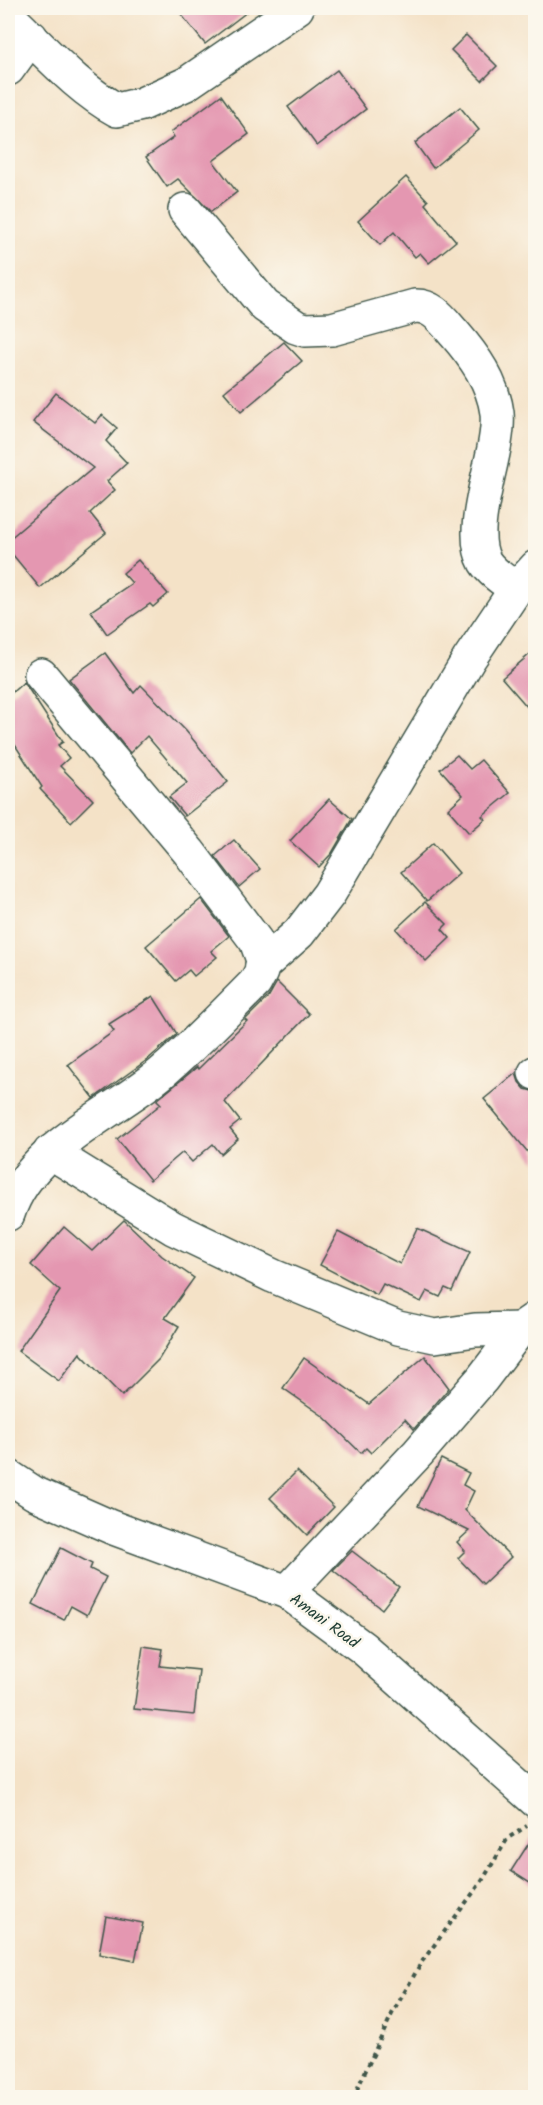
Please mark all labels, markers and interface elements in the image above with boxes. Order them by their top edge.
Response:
street label: Amani Road [284,1587,365,1656]

